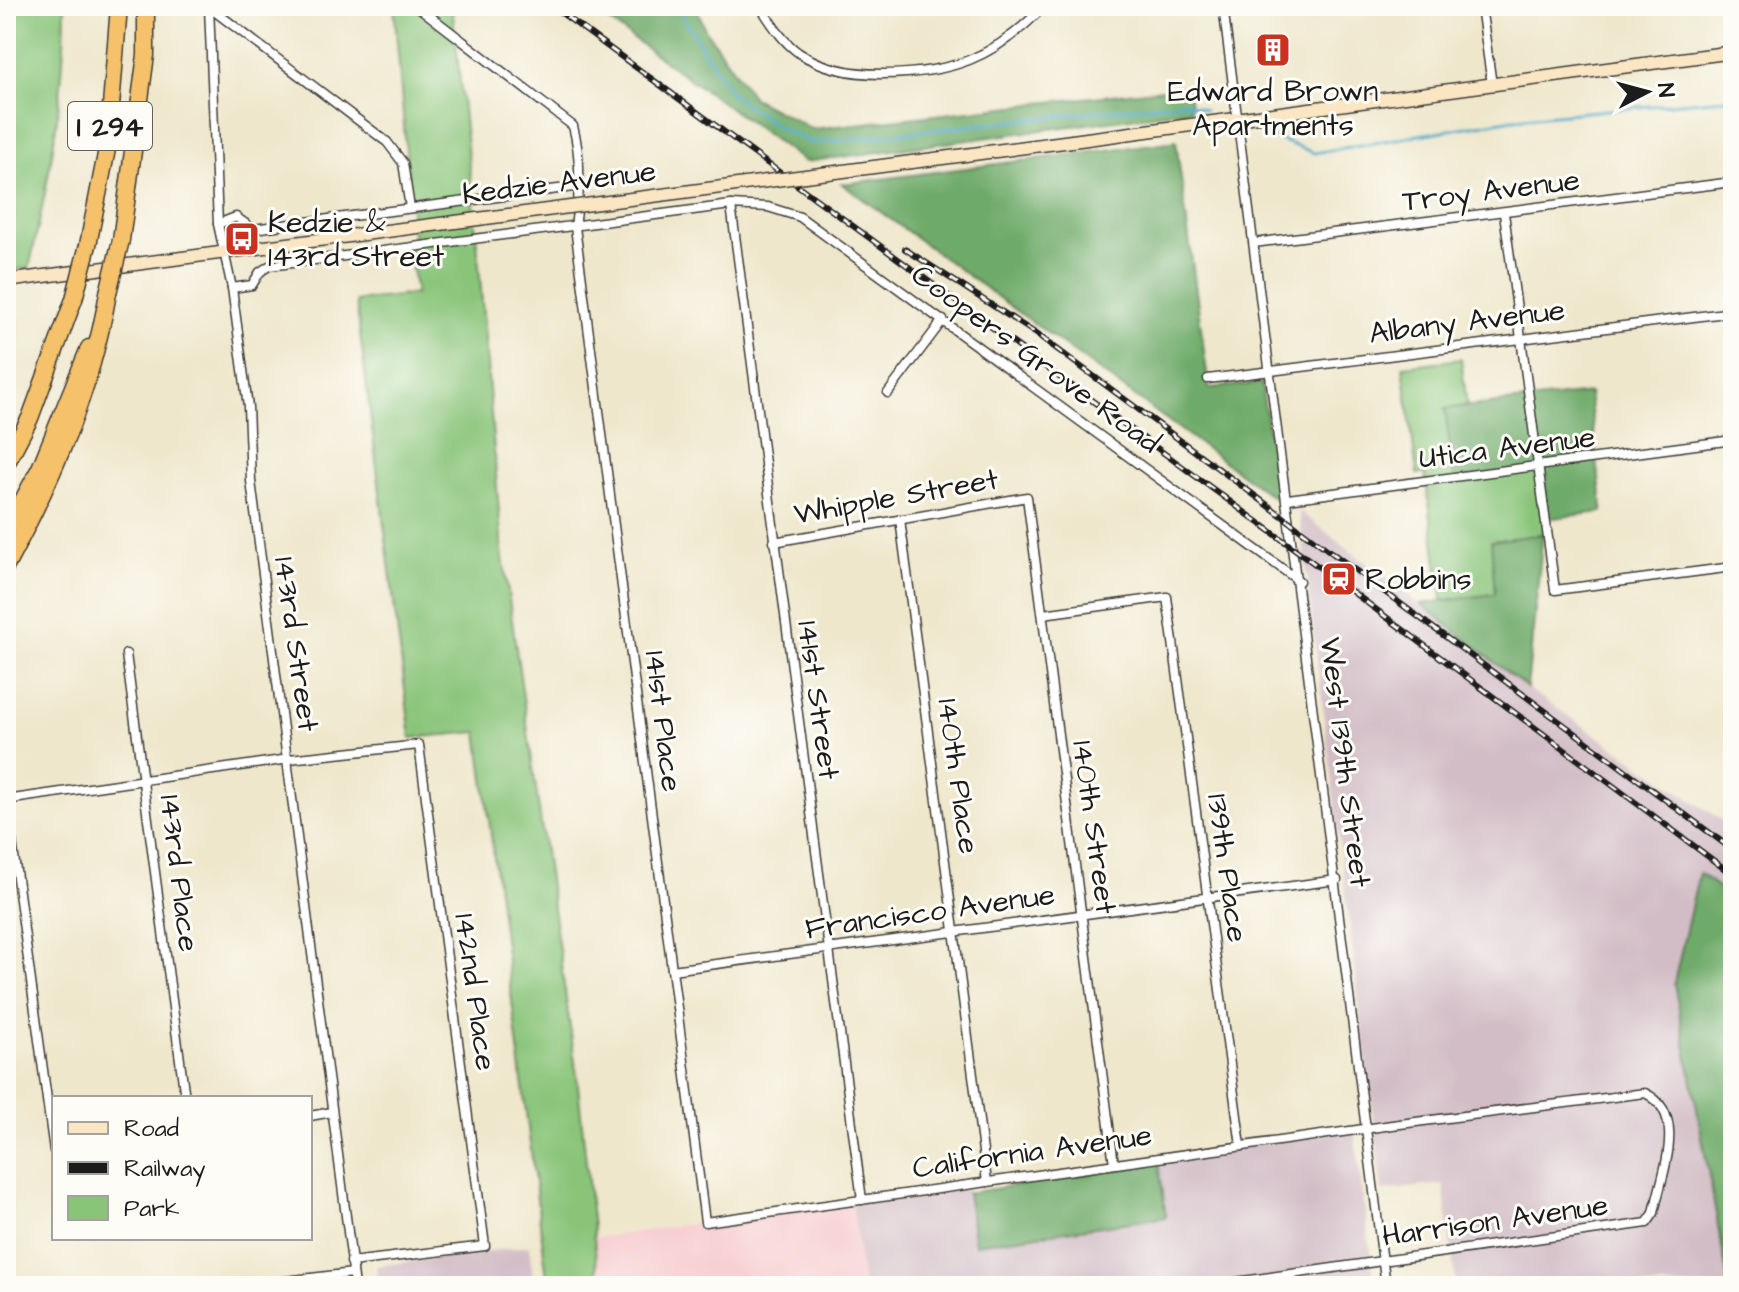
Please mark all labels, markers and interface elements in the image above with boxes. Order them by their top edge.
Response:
building icon: Edward Brown Apartments [1254,31,1292,69]
north arrow [1607,52,1687,132]
place label: Edward Brown Apartments [1168,71,1378,147]
text: N [1649,82,1682,99]
road number: I 294 [68,102,152,150]
street label: Kedzie Avenue [460,150,658,216]
street label: Troy Avenue [1400,159,1582,224]
place label: Kedzie & 143rd Street [268,202,444,278]
bus stop icon: Kedzie & 143rd Street [223,220,261,258]
street label: Coopers Grove Road [902,254,1168,464]
street label: Albany Avenue [1367,289,1568,356]
street label: Utica Avenue [1417,416,1598,480]
street label: Whipple Street [791,458,1002,536]
street label: 143rd Street [263,554,329,734]
place label: Robbins [1365,559,1472,601]
station icon: Robbins [1320,560,1358,598]
street label: 141st Street [786,618,850,782]
street label: West 139th Street [1309,635,1381,889]
street label: 141st Place [634,648,692,794]
street label: 140th Place [926,696,990,857]
street label: 140th Street [1061,738,1127,917]
street label: 139th Place [1196,791,1258,945]
street label: 143rd Place [149,792,209,954]
street label: Francisco Avenue [803,874,1058,950]
street label: 142nd Place [443,911,507,1073]
legend [52,1096,312,1240]
text: Road [124,1112,179,1146]
street label: California Avenue [910,1114,1155,1190]
text: Railway [124,1152,206,1187]
street label: Harrison Avenue [1380,1184,1611,1258]
text: Park [124,1192,180,1226]

